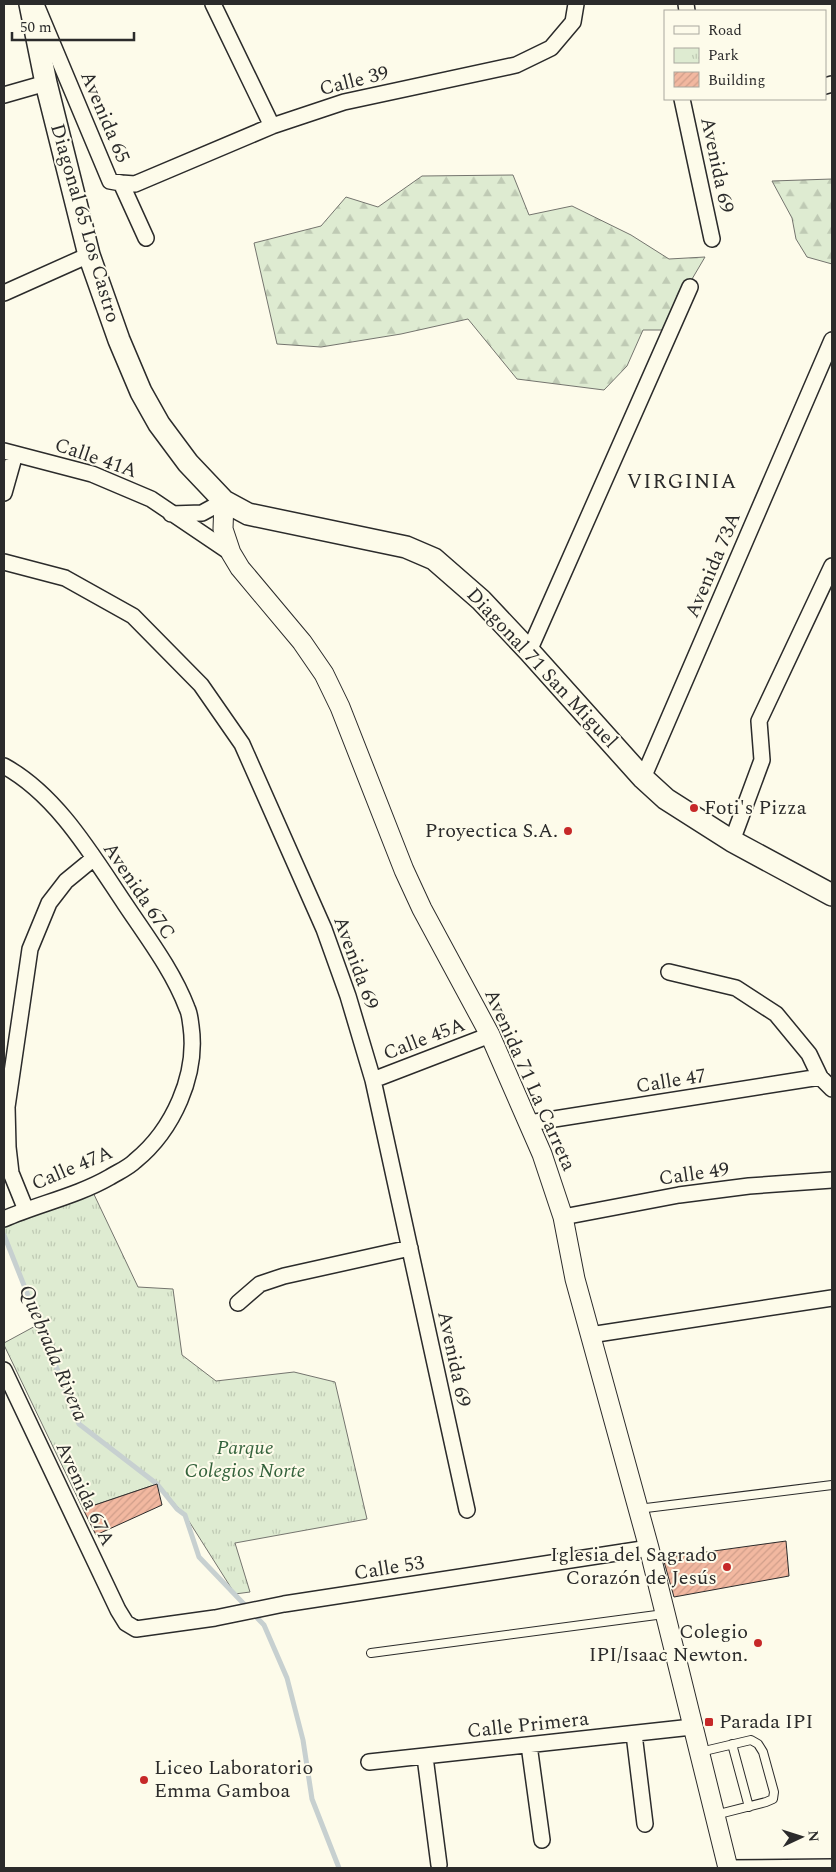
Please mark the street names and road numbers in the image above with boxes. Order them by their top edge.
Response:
street label: Calle 39 [316,58,392,104]
street label: Avenida 65 [72,66,138,168]
street label: Avenida 69 [692,114,742,216]
street label: Diagonal 65 Los Castro [42,120,128,326]
street label: Calle 41A [51,430,141,486]
street label: Avenida 73A [677,507,749,623]
street label: Diagonal 71 San Miguel [459,581,625,755]
street label: Avenida 67C [95,836,183,946]
street label: Avenida 69 [325,912,387,1014]
street label: Avenida 71 La Carreta [476,984,584,1176]
street label: Calle 45A [379,1010,469,1068]
street label: Calle 47 [634,1061,708,1101]
street label: Calle 47A [27,1137,117,1199]
street label: Calle 49 [657,1154,731,1194]
street label: Avenida 69 [429,1308,479,1410]
street label: Avenida 67A [48,1437,122,1551]
street label: Calle 53 [352,1548,426,1588]
street label: Calle Primera [466,1704,591,1746]

